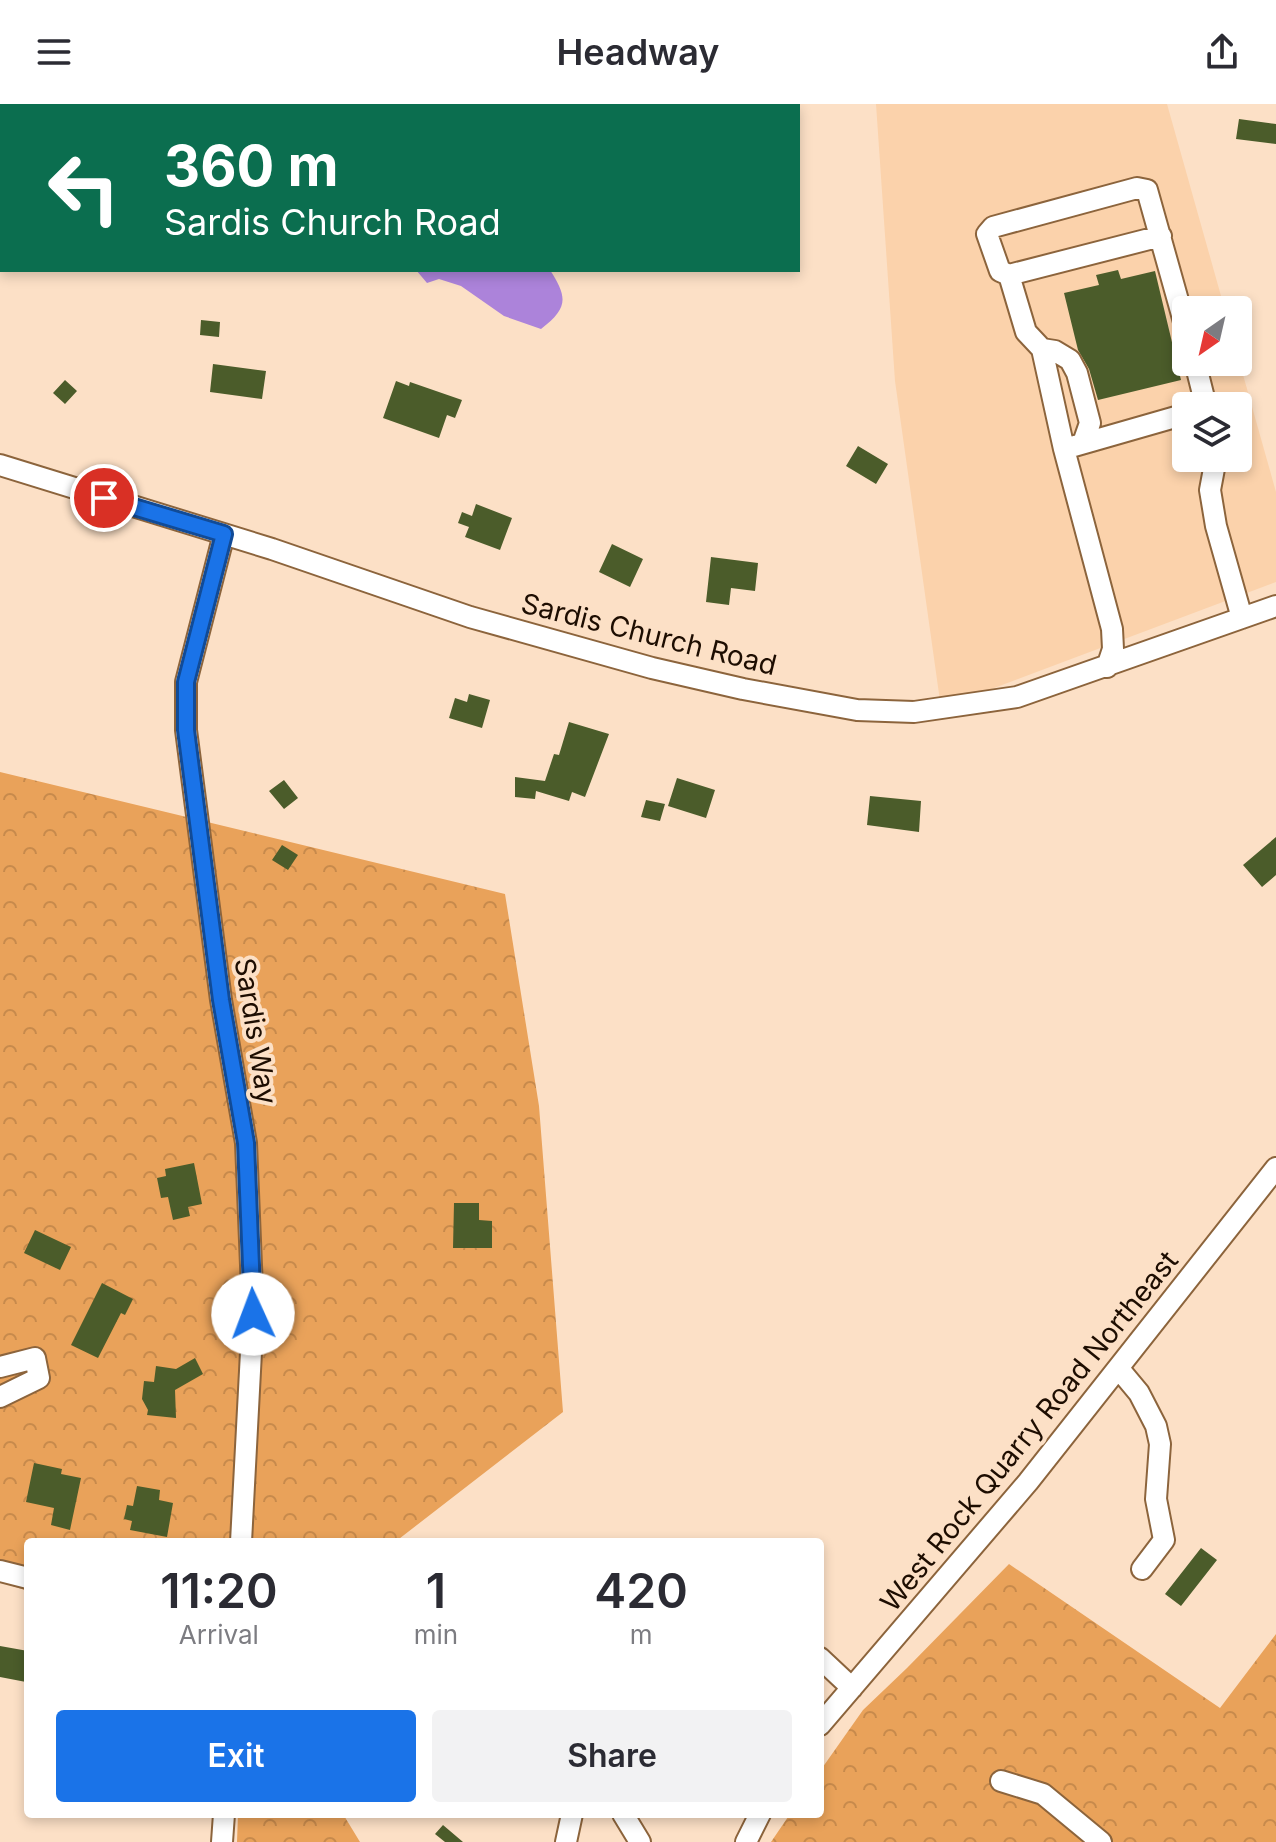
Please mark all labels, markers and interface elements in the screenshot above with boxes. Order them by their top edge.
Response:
icon: menu [32,30,76,74]
text: Headway [556,30,720,74]
icon: share [1200,30,1244,74]
text: 360 m [164,132,339,200]
icon: left [32,136,136,240]
text: Sardis Church Road [164,200,501,244]
north arrow [1172,296,1252,376]
map controls [1172,296,1252,472]
button: layers [1172,392,1252,472]
pin [70,464,138,532]
icon: arrive [82,476,126,520]
street label: Sardis Church Road [518,586,780,682]
street label: Sardis Way [228,955,284,1107]
street label: West Rock Quarry Road Northeast [873,1244,1185,1618]
position arrow [211,1272,295,1356]
text: 11:20 [160,1561,278,1620]
text: 1 [426,1561,446,1620]
text: 420 [594,1561,688,1620]
text: Arrival [179,1619,259,1650]
text: min [414,1619,458,1650]
text: m [630,1619,652,1650]
button: Exit [56,1710,416,1802]
button: Share [432,1710,792,1802]

